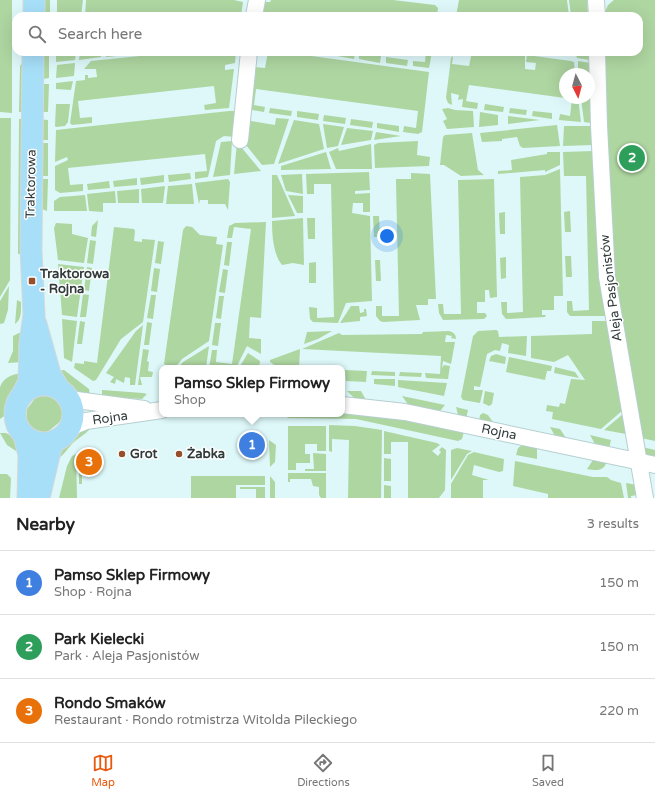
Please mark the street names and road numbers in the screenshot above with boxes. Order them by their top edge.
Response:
street label: Traktorowa [22,149,40,219]
street label: Aleja Pasjonistów [596,234,626,342]
street label: Rojna [91,408,129,428]
street label: Rojna [480,420,518,444]

